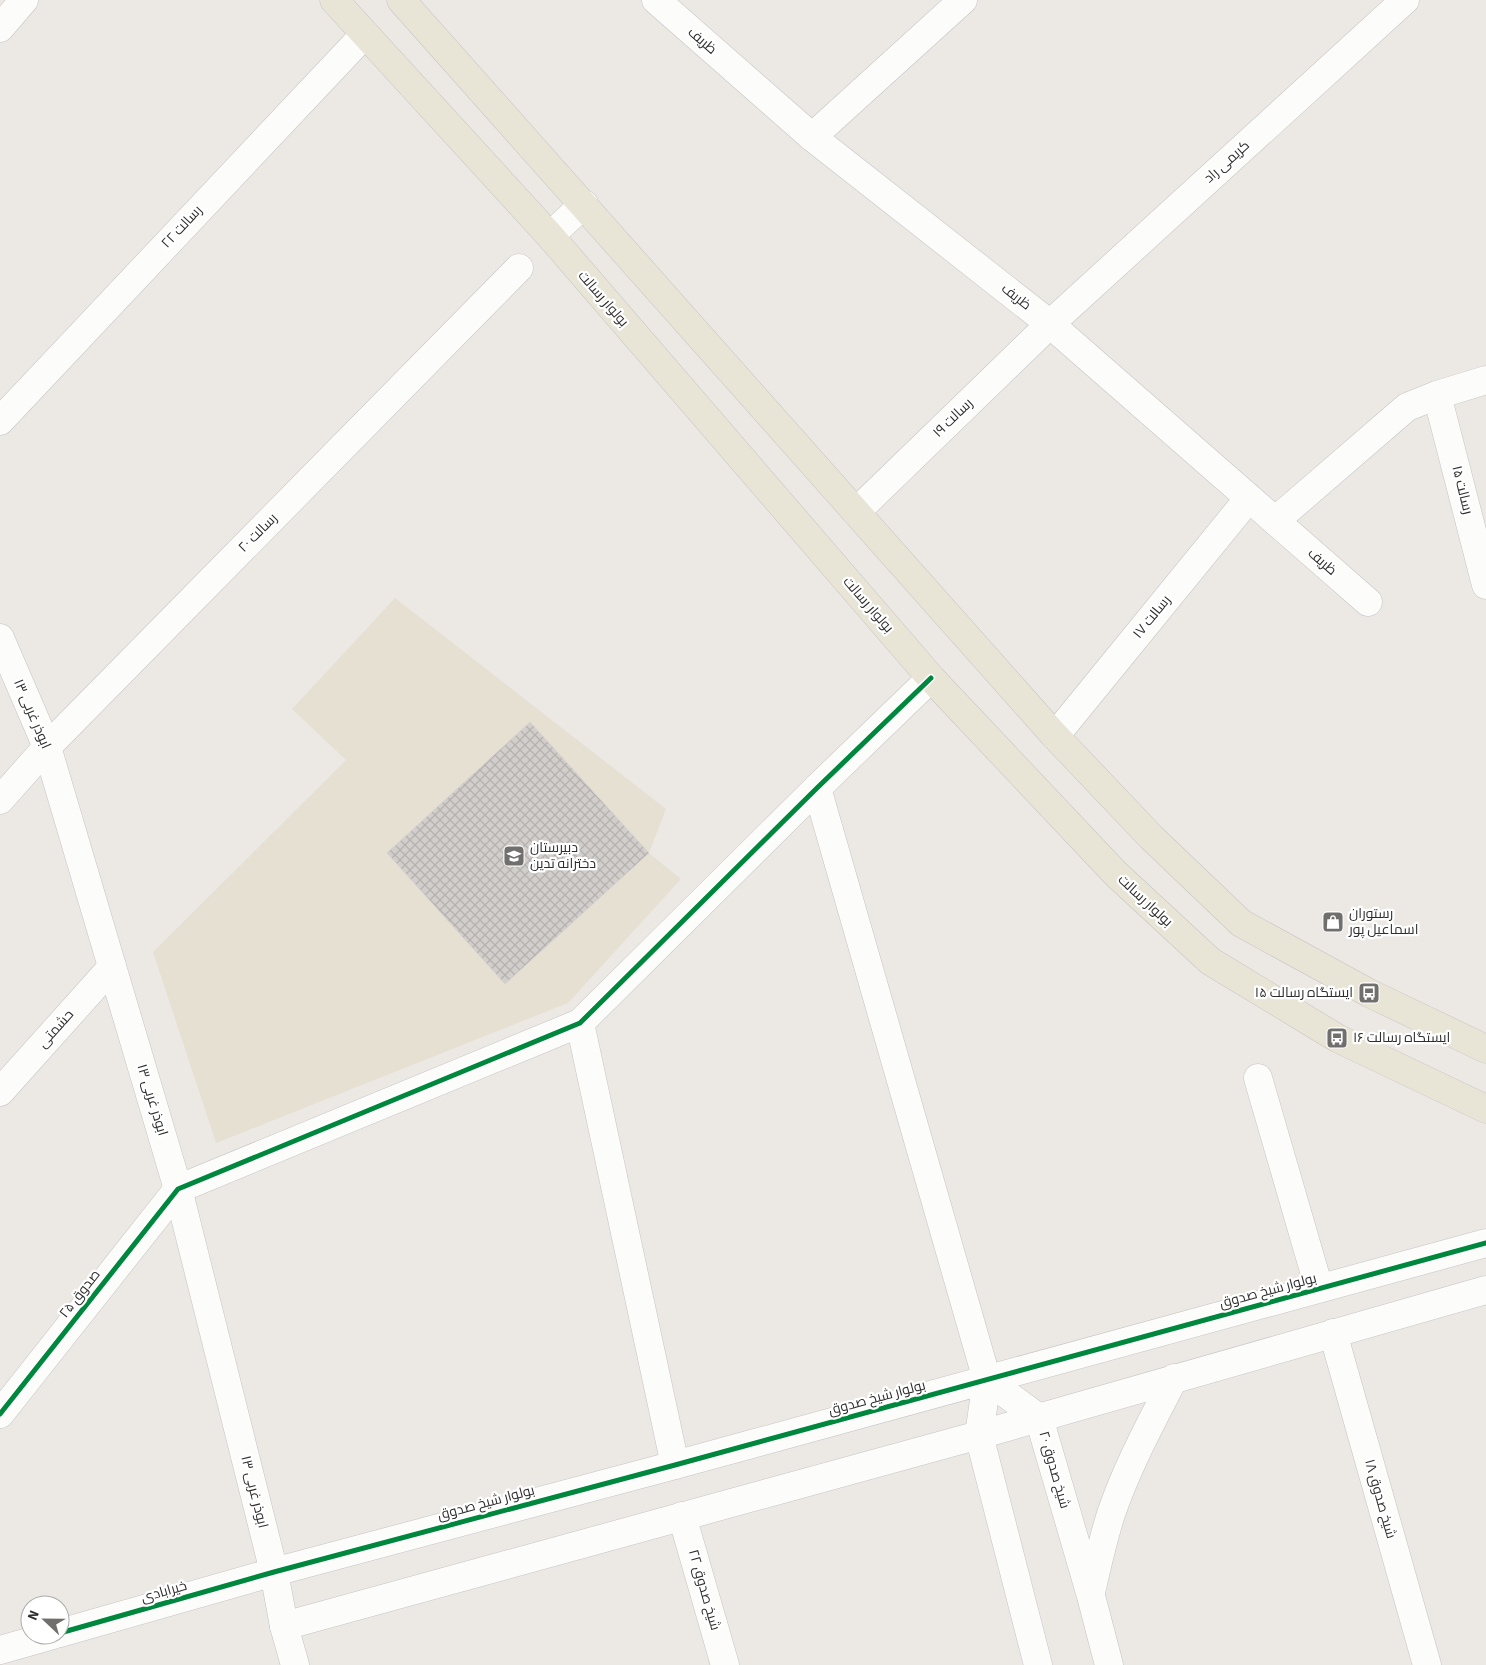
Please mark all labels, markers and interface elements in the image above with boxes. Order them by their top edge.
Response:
street label: ظریف [683,23,721,59]
street label: کریمی راد [1200,136,1254,188]
street label: رسالت ۲۲ [157,201,207,253]
street label: بولوار رسالت [573,267,633,331]
street label: ظریف [997,279,1035,315]
street label: رسالت ۱۹ [928,394,978,442]
street label: رسالت ۱۵ [1446,464,1478,516]
street label: رسالت ۲۰ [234,509,282,557]
street label: ظریف [1303,544,1341,580]
street label: بولوار رسالت [838,573,898,637]
street label: رسالت ۱۷ [1128,591,1176,643]
street label: ابوذر غربی ۱۳ [8,676,56,752]
place label: دبیرستان دخترانه تدین [530,838,596,874]
school or university icon: دبیرستان دخترانه تدین [502,844,526,868]
street label: بولوار رسالت [1113,870,1177,932]
place label: رستوران اسماعیل پور [1348,904,1418,940]
shop icon: رستوران اسماعیل پور [1321,910,1345,934]
bus stop icon: ایستگاه رسالت ۱۵ [1357,981,1381,1005]
place label: ایستگاه رسالت ۱۵ [1255,983,1353,1003]
street label: حشمتی [33,1005,79,1053]
bus stop icon: ایستگاه رسالت ۱۶ [1325,1026,1349,1050]
place label: ایستگاه رسالت ۱۶ [1353,1028,1450,1048]
street label: ابوذر غربی ۱۳ [132,1062,172,1138]
street label: صدوق ۲۵ [55,1266,105,1322]
street label: بولوار شیخ صدوق [1217,1268,1319,1314]
street label: بولوار شیخ صدوق [826,1375,928,1421]
street label: شیخ صدوق ۲۰ [1033,1429,1075,1511]
street label: ابوذر غربی ۱۳ [235,1454,273,1530]
street label: شیخ صدوق ۱۸ [1359,1457,1401,1541]
street label: بولوار شیخ صدوق [435,1480,537,1526]
street label: شیخ صدوق ۲۲ [683,1547,725,1633]
street label: خیرابادی [139,1576,189,1608]
north arrow [20,1595,70,1645]
text: N [23,1607,45,1624]

